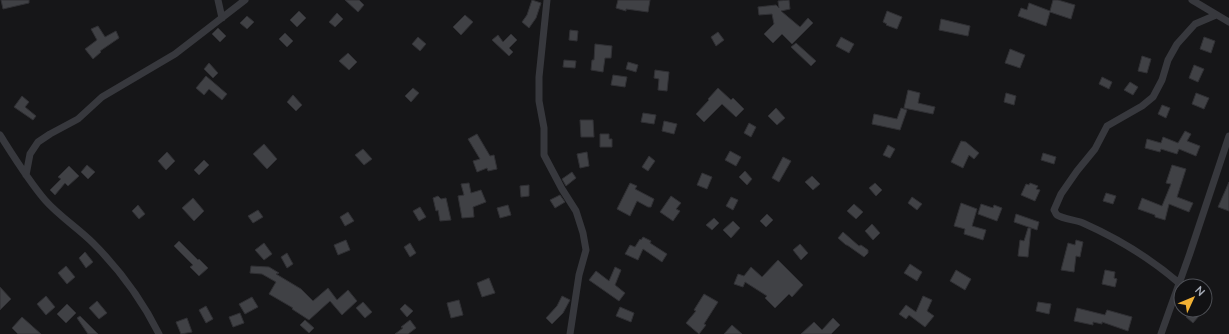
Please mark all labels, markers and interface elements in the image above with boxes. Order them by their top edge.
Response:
north arrow [1173,278,1213,318]
text: N [1193,283,1208,298]

